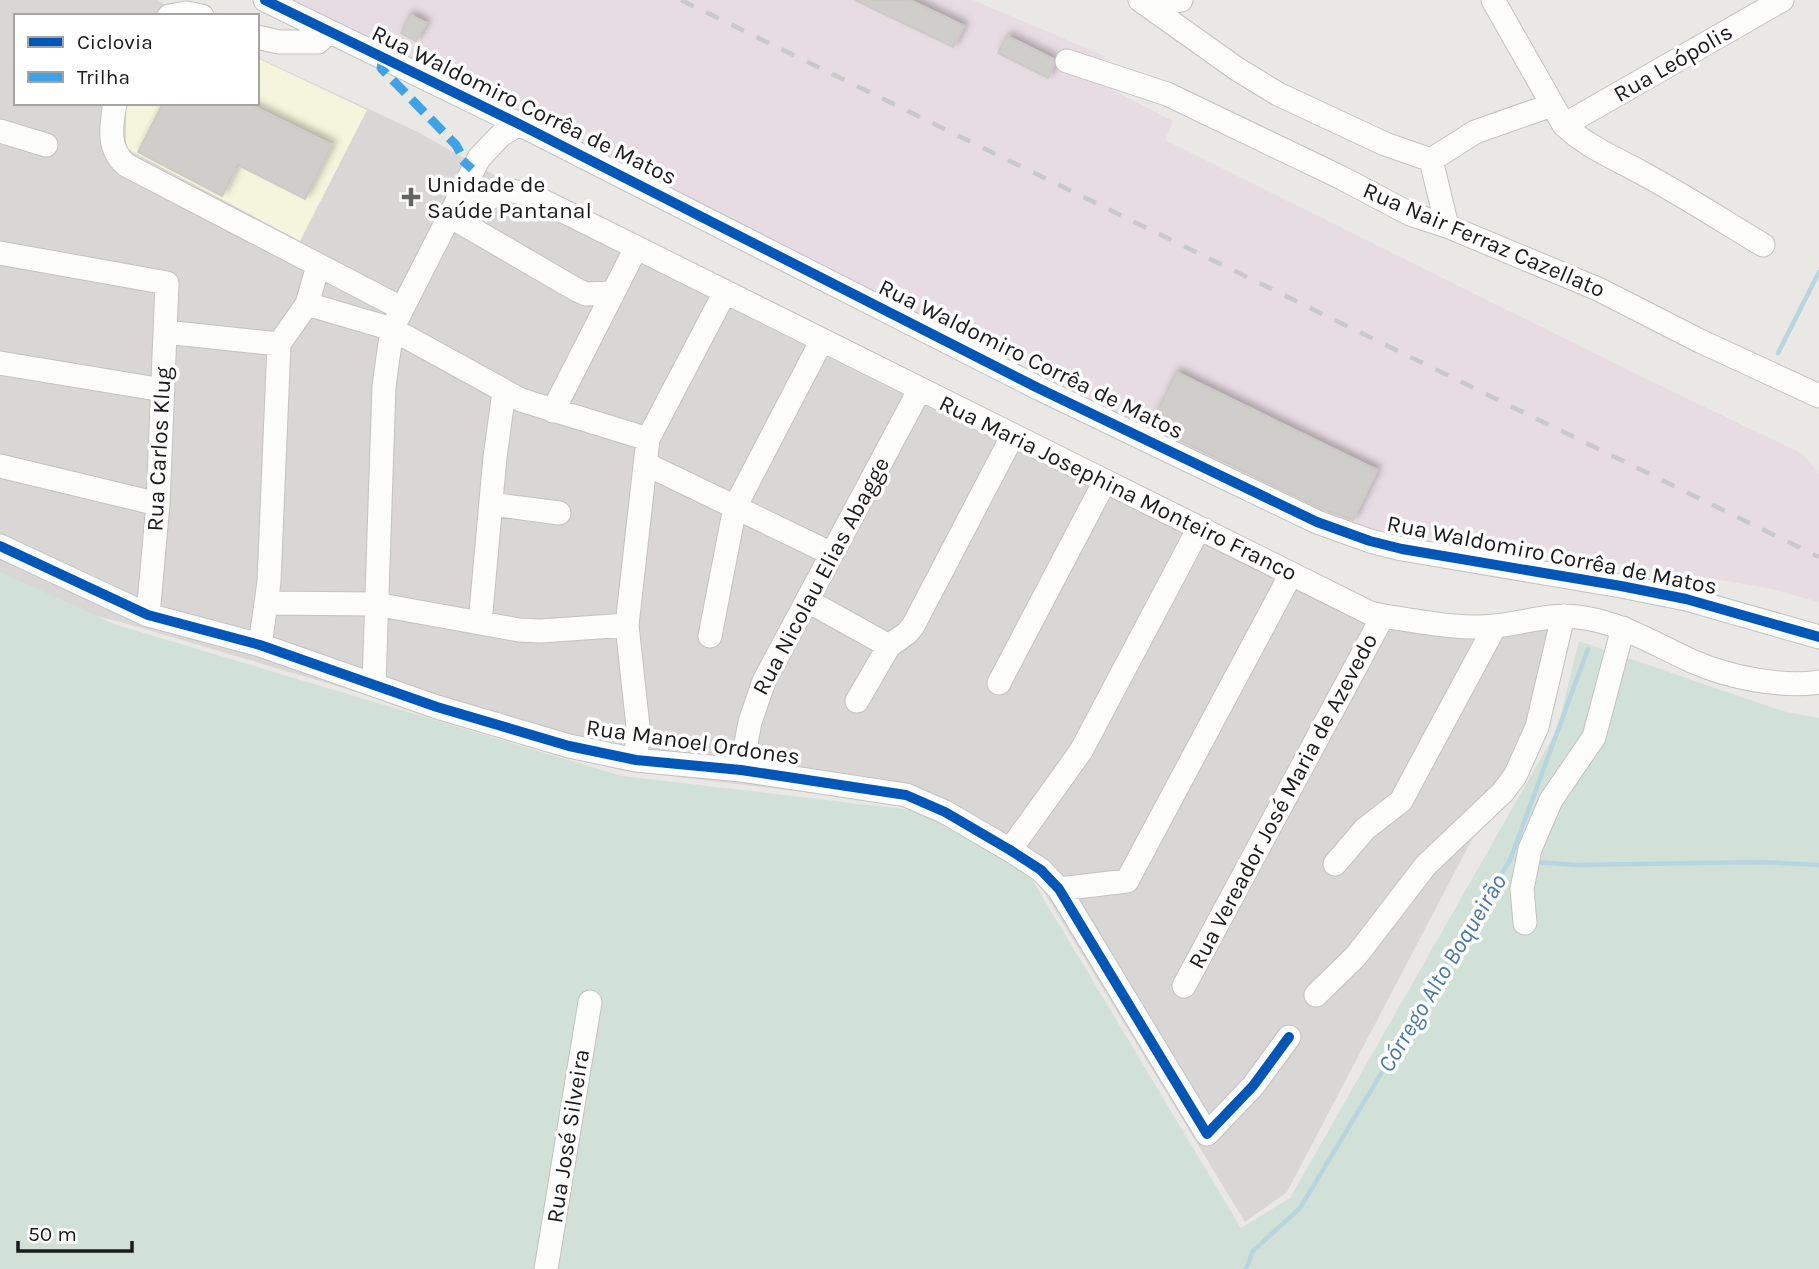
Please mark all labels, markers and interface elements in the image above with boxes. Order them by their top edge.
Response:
legend [14,14,259,105]
street label: Rua Leópolis [1609,18,1737,108]
street label: Rua Waldomiro Corrêa de Matos [367,19,681,191]
text: Ciclovia [77,30,153,54]
text: Trilha [77,65,130,89]
place label: Unidade de Saúde Pantanal [427,171,592,224]
street label: Rua Nair Ferraz Cazellato [1359,177,1609,303]
marker: Unidade de Saúde Pantanal [401,187,421,207]
street label: Rua Waldomiro Corrêa de Matos [874,273,1188,445]
street label: Rua Carlos Klug [141,366,177,532]
street label: Rua Maria Josephina Monteiro Franco [935,389,1301,587]
street label: Rua Nicolau Elias Abagge [747,453,895,699]
street label: Rua Waldomiro Corrêa de Matos [1385,510,1719,600]
street label: Rua Vereador José Maria de Azevedo [1183,629,1383,973]
street label: Rua Manoel Ordones [584,714,802,770]
water label: Córrego Alto Boqueirão [1372,869,1512,1077]
street label: Rua José Silveira [541,1047,595,1225]
scale bar [18,1210,131,1254]
text: 50 m [28,1222,77,1246]

